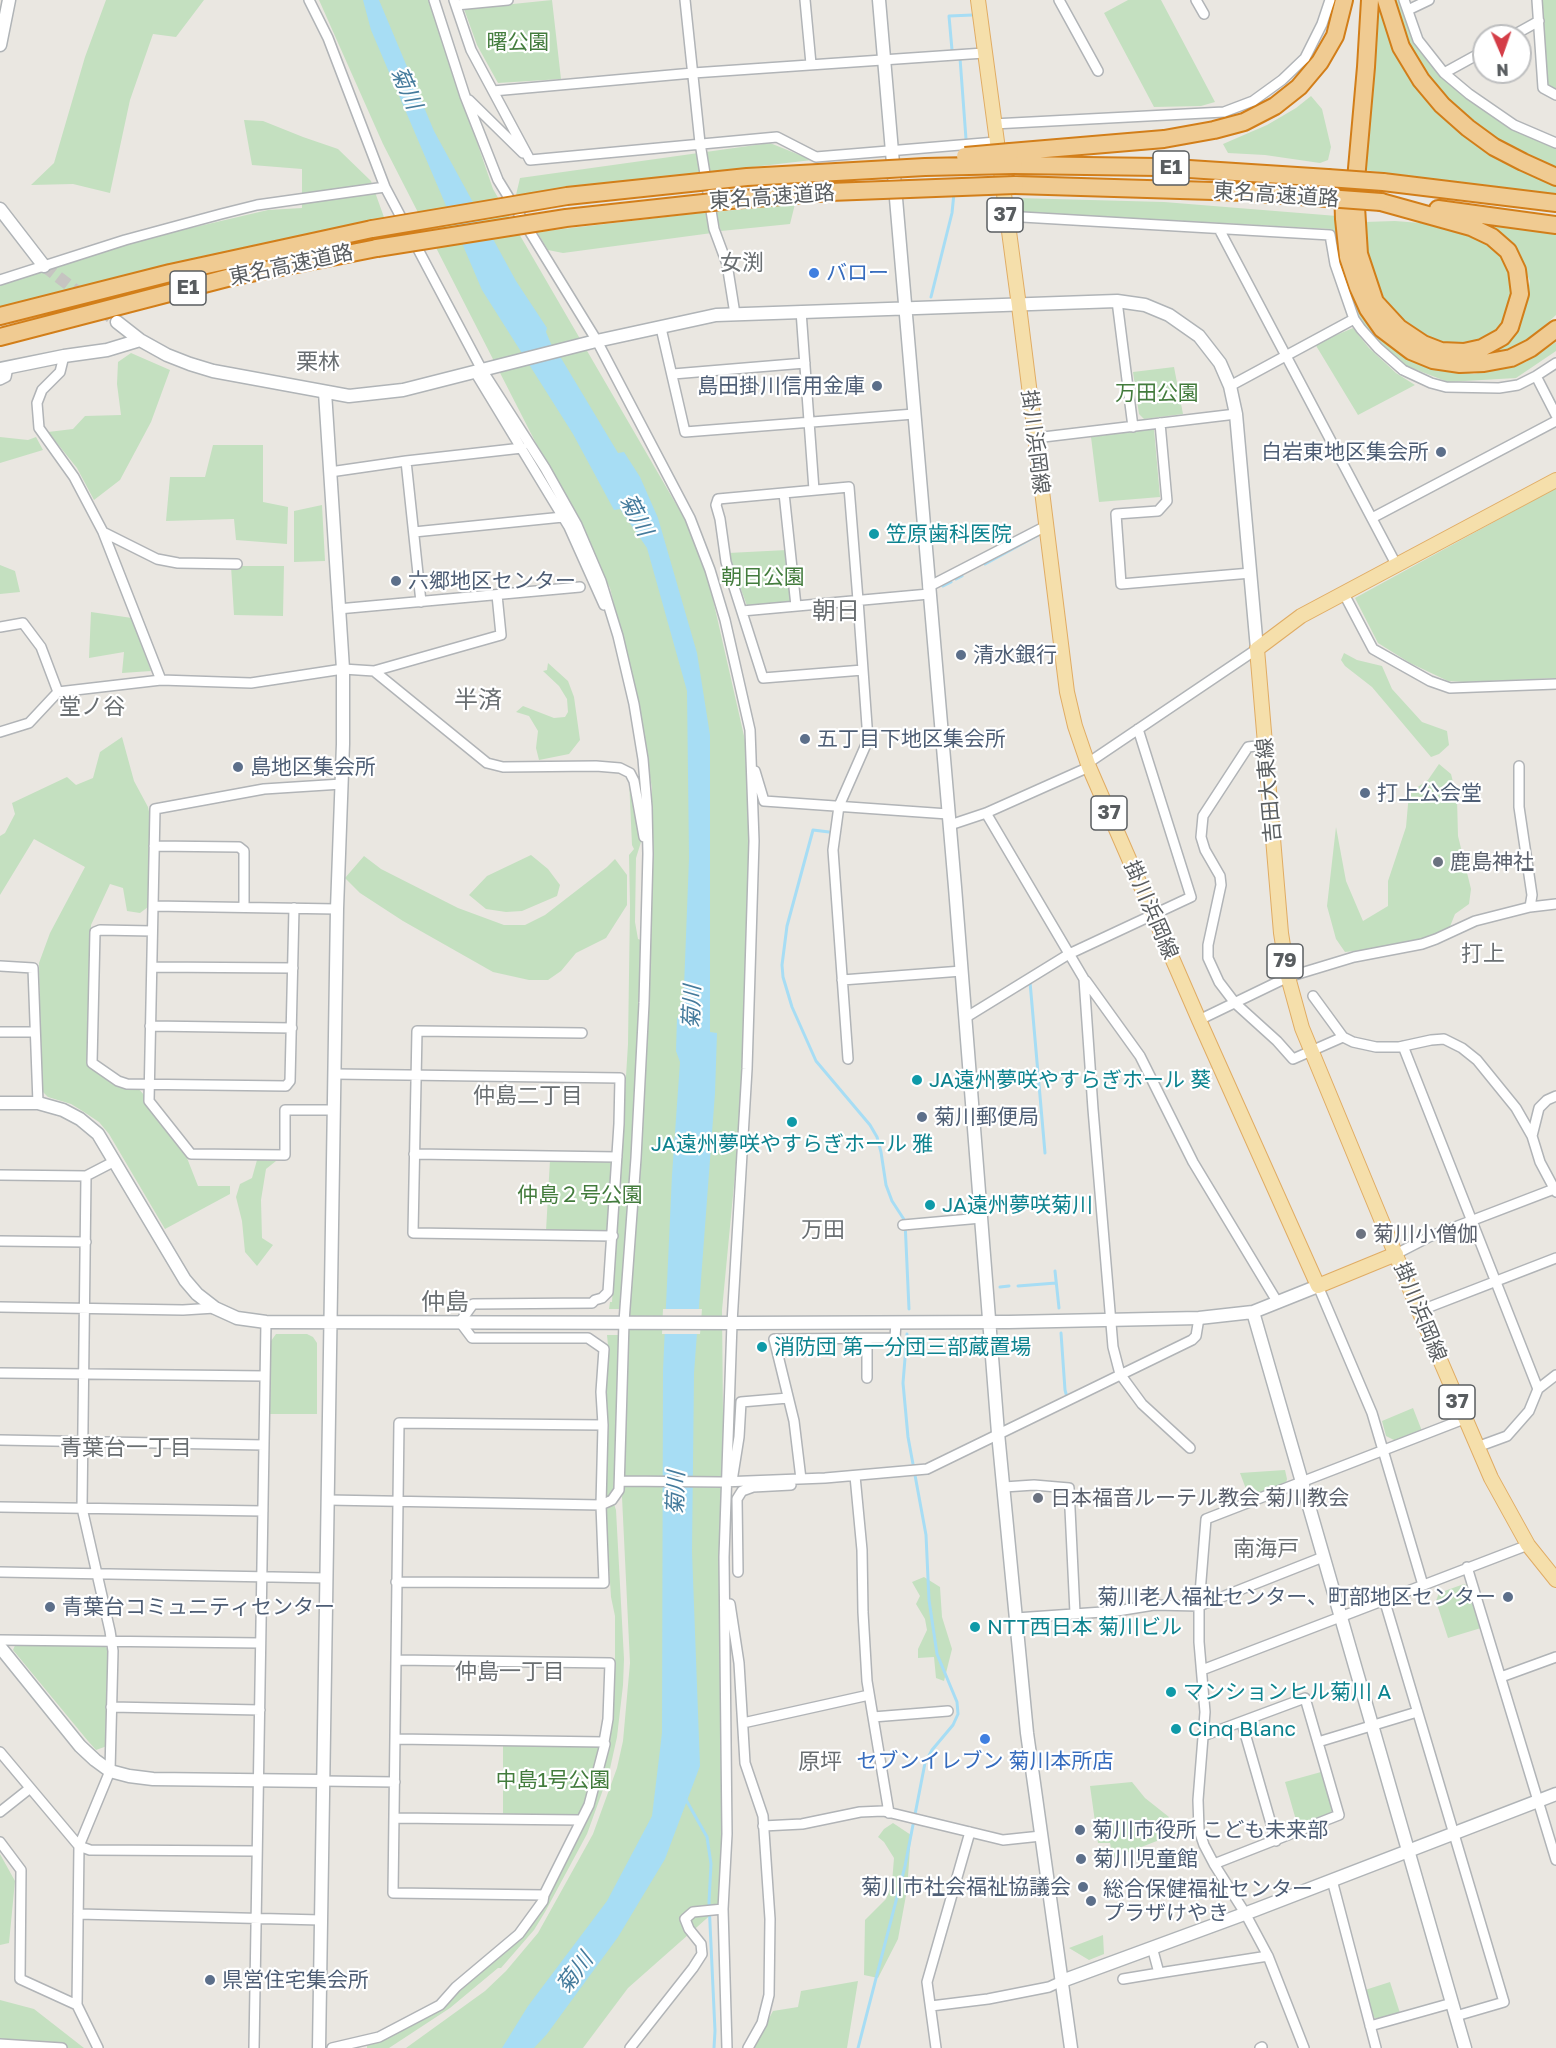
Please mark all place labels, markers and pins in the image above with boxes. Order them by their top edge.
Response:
place label: バロー [826,260,889,286]
marker: バロー [807,266,821,280]
place label: 島田掛川信用金庫 [697,373,865,399]
marker: 島田掛川信用金庫 [870,379,884,393]
place label: 白岩東地区集会所 [1261,439,1429,465]
marker: 白岩東地区集会所 [1434,445,1448,459]
place label: 笠原歯科医院 [886,521,1012,547]
marker: 笠原歯科医院 [867,527,881,541]
place label: 六郷地区センター [408,568,576,594]
marker: 六郷地区センター [389,574,403,588]
place label: 清水銀行 [973,642,1057,668]
marker: 清水銀行 [954,648,968,662]
place label: 五丁目下地区集会所 [817,726,1006,752]
marker: 五丁目下地区集会所 [798,732,812,746]
place label: 島地区集会所 [250,754,376,780]
marker: 島地区集会所 [231,760,245,774]
place label: 打上公会堂 [1377,780,1482,806]
marker: 打上公会堂 [1358,786,1372,800]
place label: 鹿島神社 [1450,849,1534,875]
marker: 鹿島神社 [1431,855,1445,869]
place label: JA遠州夢咲やすらぎホール 葵 [929,1067,1211,1093]
marker: JA遠州夢咲やすらぎホール 葵 [910,1073,924,1087]
place label: 菊川郵便局 [934,1104,1039,1130]
marker: 菊川郵便局 [915,1110,929,1124]
marker: JA遠州夢咲やすらぎホール 雅 [785,1115,799,1129]
place label: JA遠州夢咲やすらぎホール 雅 [651,1131,933,1157]
place label: JA遠州夢咲菊川 [942,1192,1093,1218]
marker: JA遠州夢咲菊川 [923,1198,937,1212]
place label: 菊川小僧伽 [1373,1221,1478,1247]
marker: 菊川小僧伽 [1354,1227,1368,1241]
place label: 消防団 第一分団三部蔵置場 [774,1334,1031,1360]
marker: 消防団 第一分団三部蔵置場 [755,1340,769,1354]
place label: 日本福音ルーテル教会 菊川教会 [1050,1485,1349,1511]
marker: 日本福音ルーテル教会 菊川教会 [1031,1491,1045,1505]
place label: 菊川老人福祉センター、町部地区センター [1097,1584,1496,1610]
marker: 菊川老人福祉センター、町部地区センター [1501,1590,1515,1604]
place label: 青葉台コミュニティセンター [62,1594,335,1620]
marker: 青葉台コミュニティセンター [43,1600,57,1614]
place label: NTT西日本 菊川ビル [987,1614,1182,1640]
marker: NTT西日本 菊川ビル [968,1620,982,1634]
place label: マンションヒル菊川 A [1183,1679,1391,1705]
marker: マンションヒル菊川 A [1164,1685,1178,1699]
place label: Cinq Blanc [1188,1716,1296,1742]
marker: Cinq Blanc [1169,1722,1183,1736]
marker: セブンイレブン 菊川本所店 [978,1732,992,1746]
place label: セブンイレブン 菊川本所店 [856,1748,1114,1774]
place label: 菊川市役所 こども未来部 [1092,1817,1328,1843]
marker: 菊川市役所 こども未来部 [1073,1823,1087,1837]
place label: 菊川児童館 [1093,1846,1198,1872]
marker: 菊川児童館 [1074,1852,1088,1866]
place label: 菊川市社会福祉協議会 [861,1874,1071,1900]
place label: 総合保健福祉センター プラザけやき [1103,1876,1313,1926]
marker: 菊川市社会福祉協議会 [1076,1880,1090,1894]
marker: 総合保健福祉センター プラザけやき [1084,1894,1098,1908]
place label: 県営住宅集会所 [222,1967,369,1993]
marker: 県営住宅集会所 [203,1973,217,1987]

